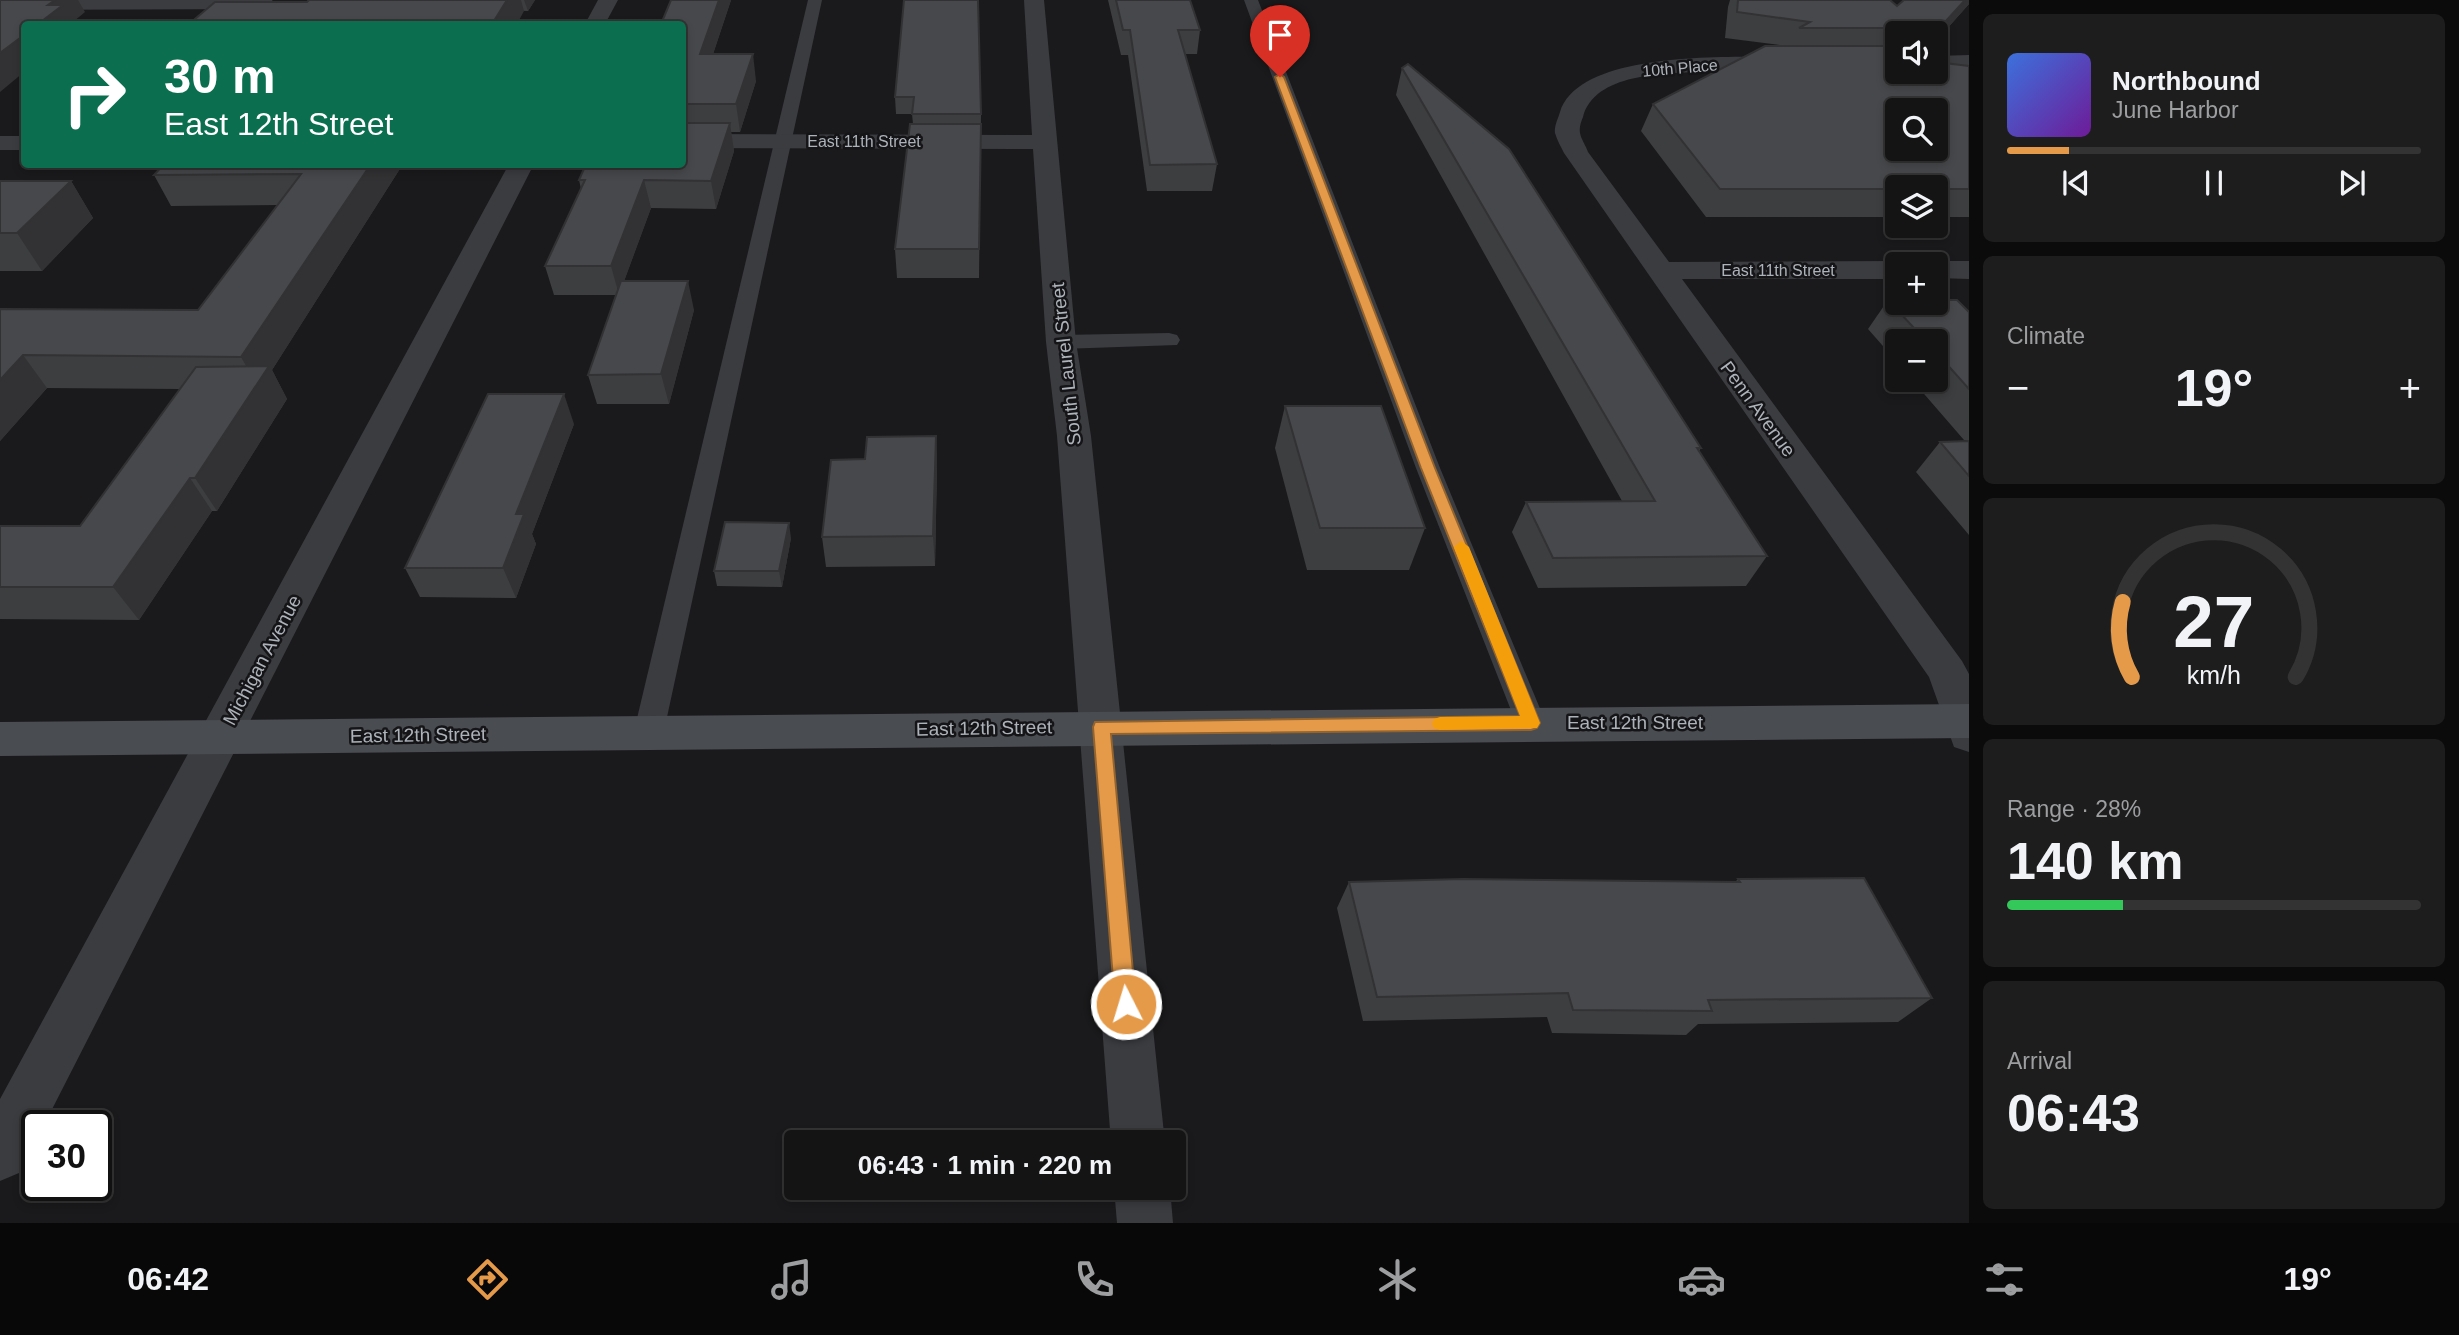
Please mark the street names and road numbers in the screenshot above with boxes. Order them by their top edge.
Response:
street label: 10th Place [1642,56,1719,80]
street label: East 11th Street [807,133,921,150]
street label: East 11th Street [1721,262,1835,279]
street label: South Laurel Street [1047,281,1085,447]
street label: Penn Avenue [1716,357,1800,461]
street label: Michigan Avenue [219,591,305,729]
street label: East 12th Street [1567,712,1704,733]
street label: East 12th Street [916,716,1053,740]
street label: East 12th Street [350,723,487,747]

